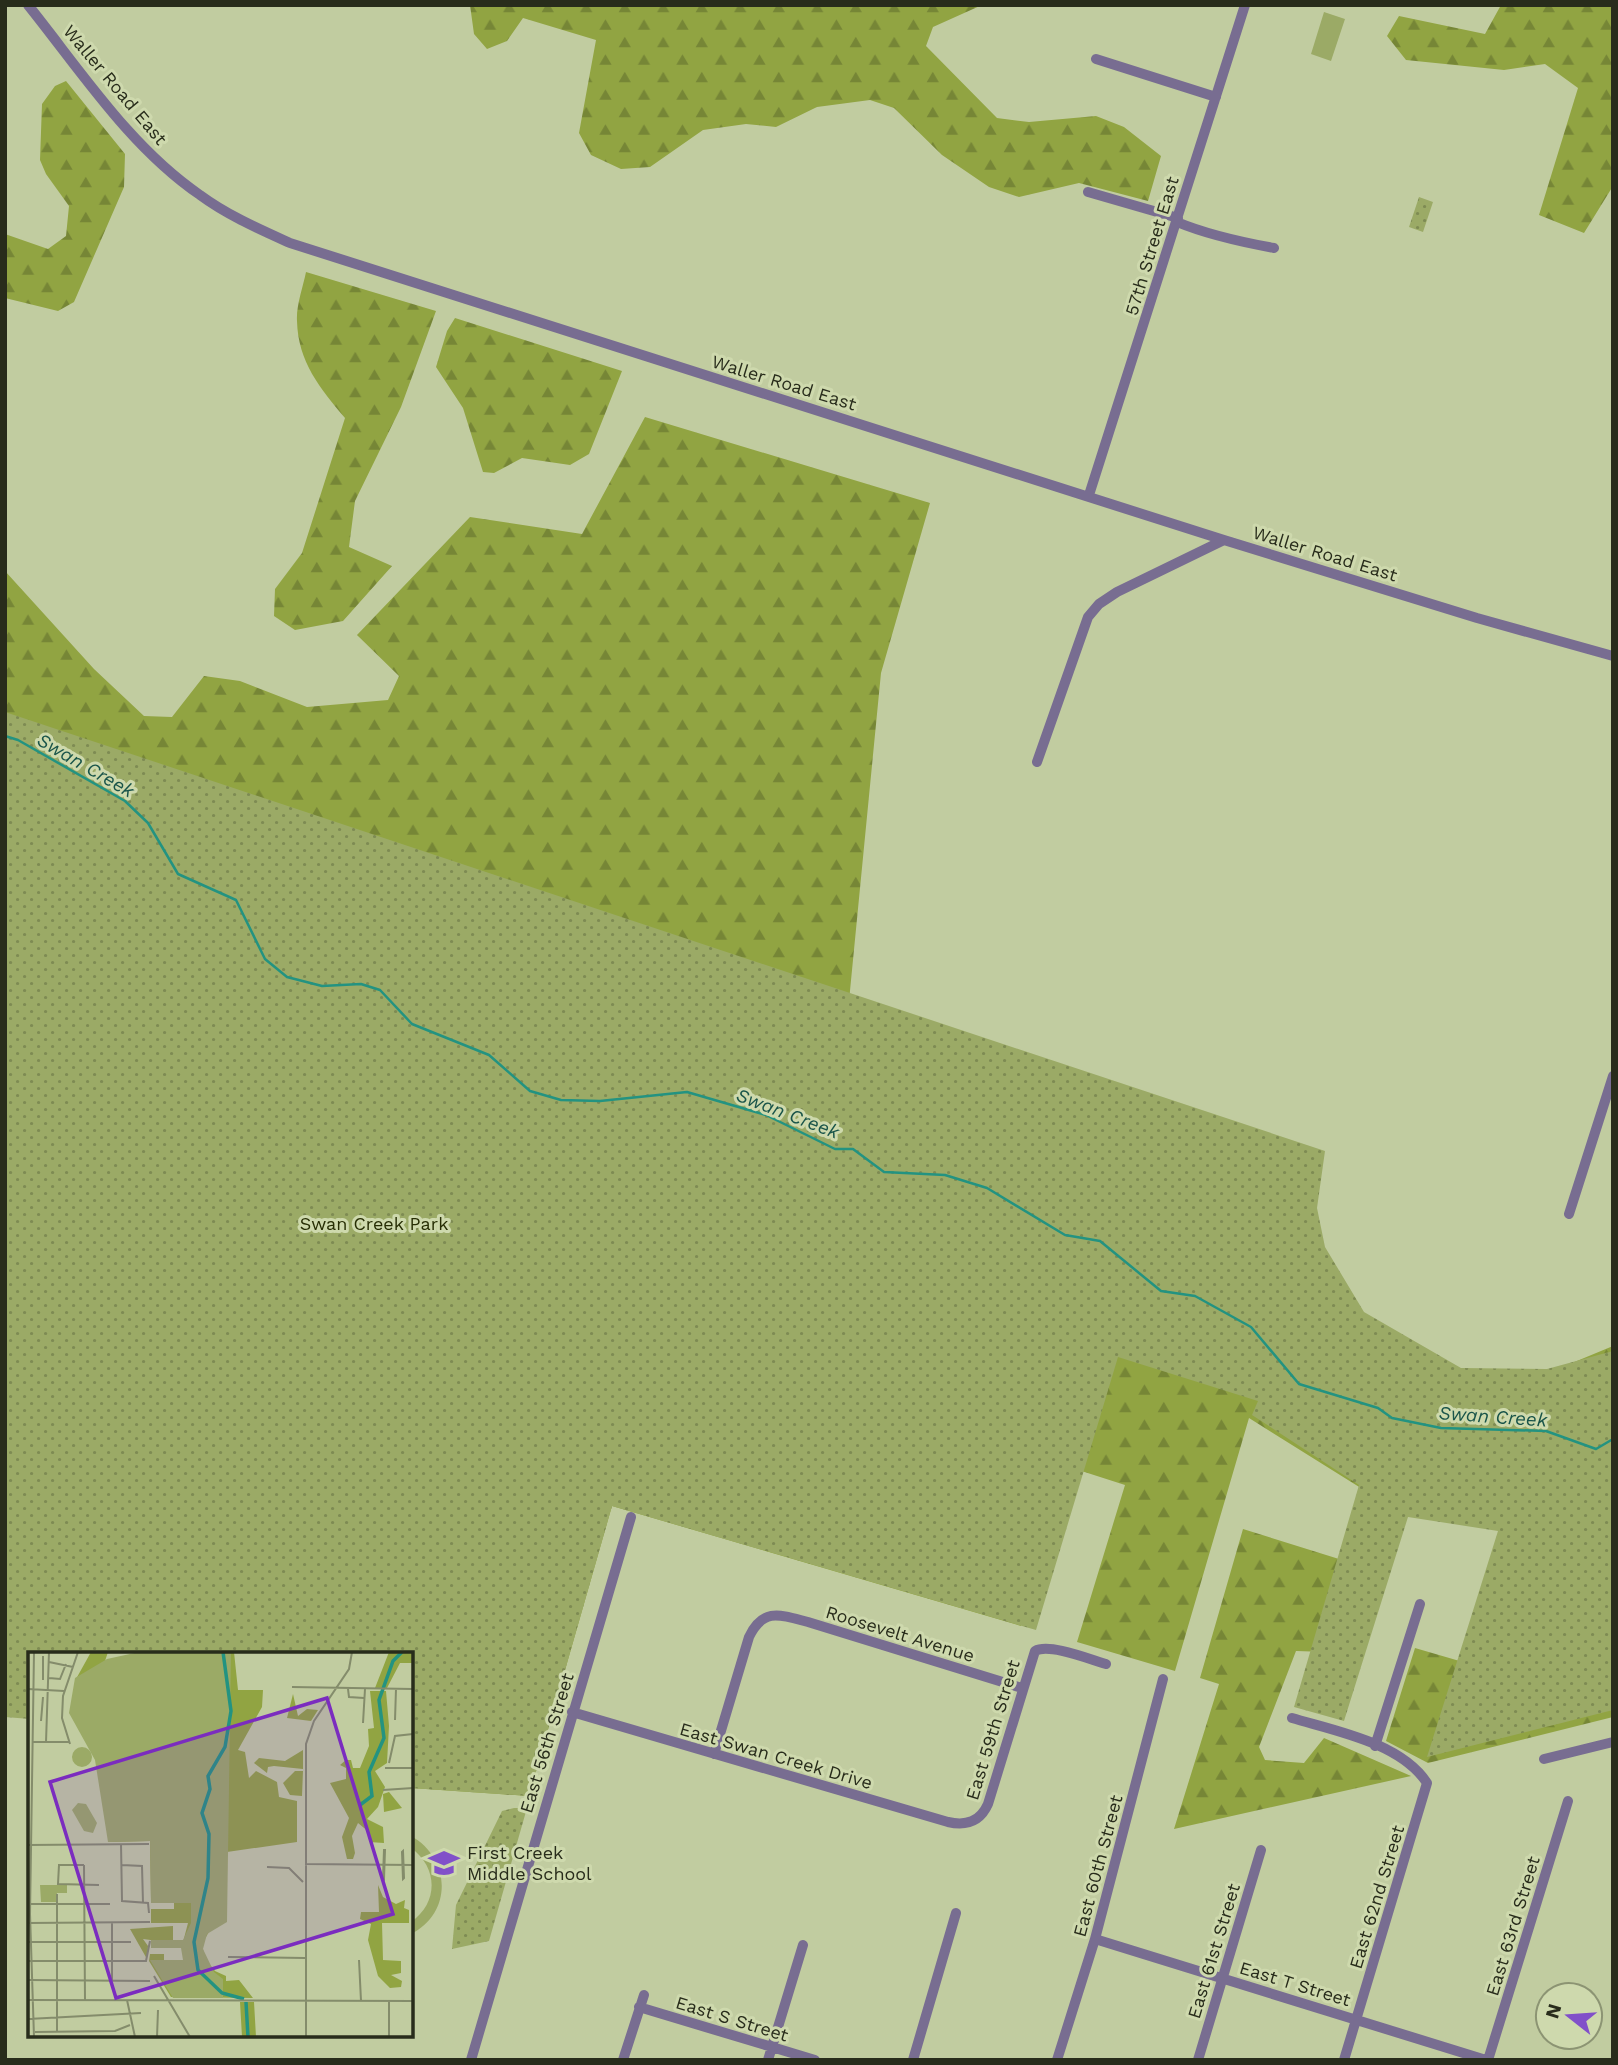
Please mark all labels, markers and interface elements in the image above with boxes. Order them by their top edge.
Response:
street label: Waller Road East [59,20,172,149]
street label: 57th Street East [1120,173,1183,318]
street label: Waller Road East [709,351,859,415]
street label: Waller Road East [1250,522,1400,586]
water label: Swan Creek [33,728,139,803]
water label: Swan Creek [733,1083,843,1144]
park label: Swan Creek Park [300,1213,448,1234]
water label: Swan Creek [1438,1401,1549,1432]
street label: Roosevelt Avenue [823,1601,977,1666]
inset map [28,1652,413,2037]
street label: East 59th Street [961,1657,1024,1802]
street label: East 56th Street [515,1670,578,1815]
street label: East Swan Creek Drive [677,1718,875,1793]
street label: East 60th Street [1068,1792,1127,1939]
street label: East 62nd Street [1345,1822,1408,1971]
place label: First Creek Middle School [467,1842,592,1884]
school or university icon: First Creek Middle School [427,1846,461,1880]
street label: East 63rd Street [1481,1853,1544,1998]
street label: East 61st Street [1183,1880,1244,2021]
street label: East T Street [1237,1957,1354,2011]
north arrow [1534,1981,1604,2051]
street label: East S Street [673,1991,791,2046]
text: N [1540,2001,1566,2021]

